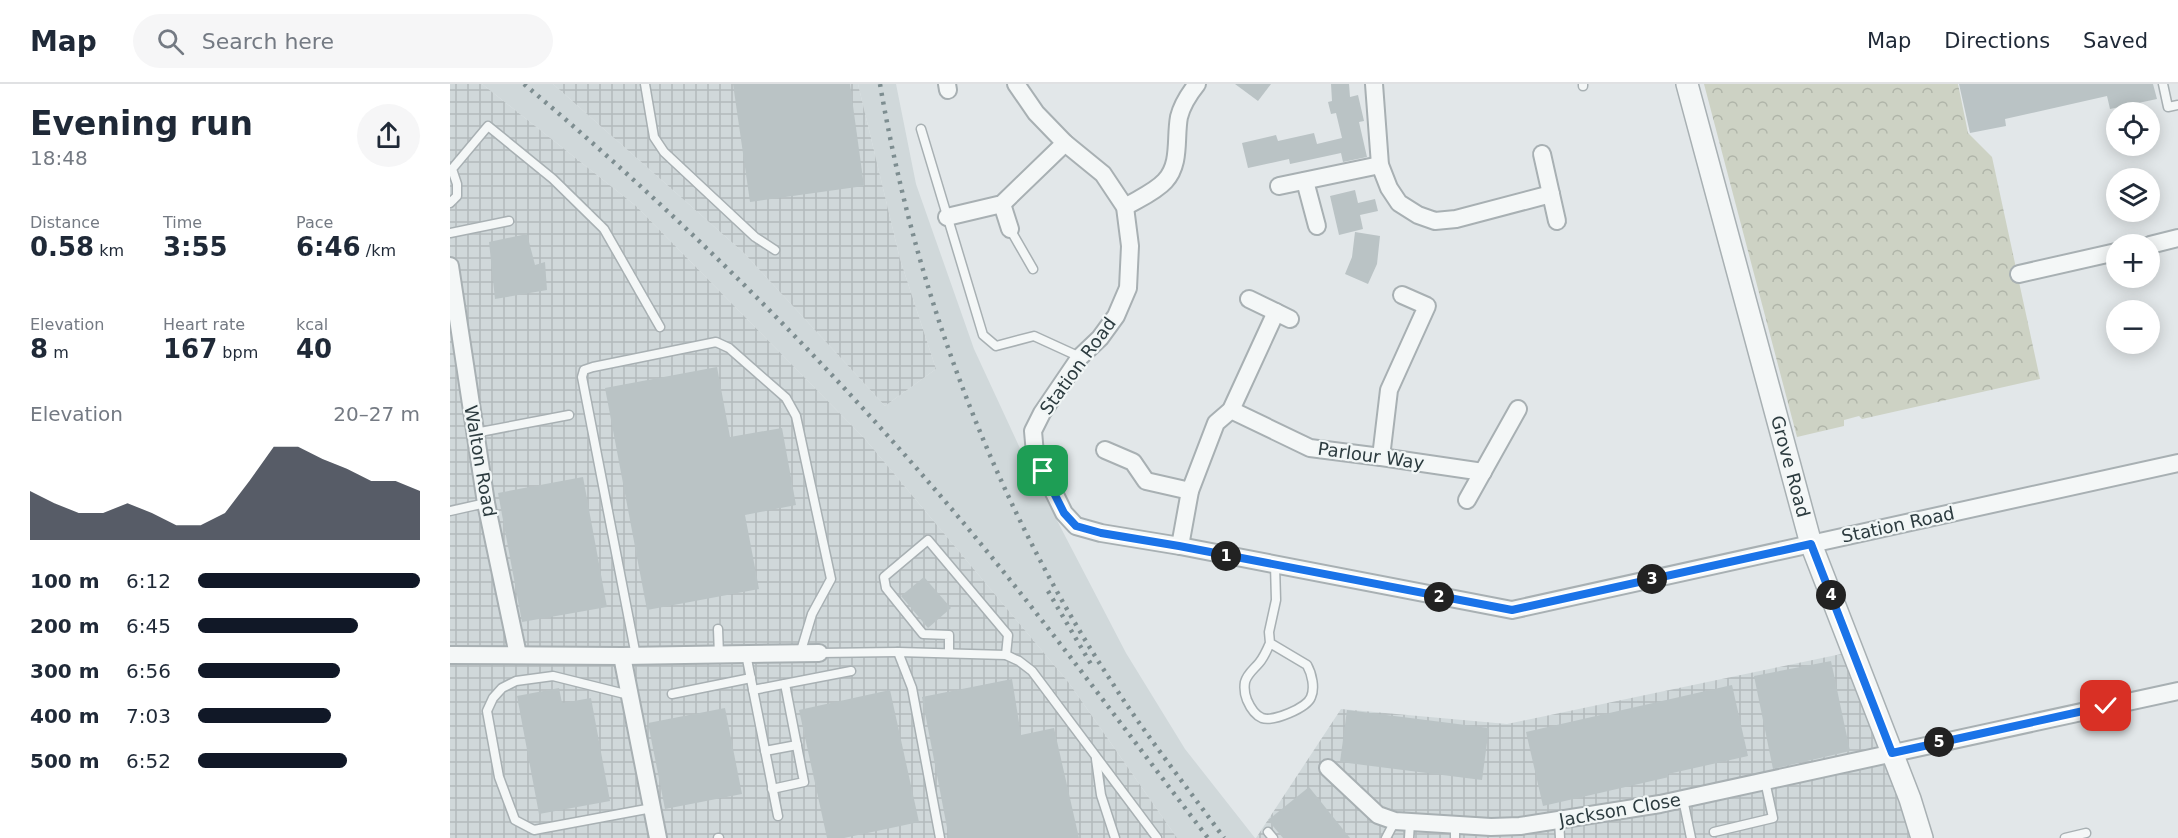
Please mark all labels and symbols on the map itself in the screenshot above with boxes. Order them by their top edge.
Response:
street label: Station Road [1035,313,1120,418]
street label: Walton Road [460,403,501,518]
street label: Grove Road [1767,413,1814,519]
street label: Parlour Way [1316,438,1426,473]
pin [1017,445,1068,496]
street label: Station Road [1840,502,1956,547]
pin: 1 [1211,541,1241,571]
pin: 3 [1637,564,1667,594]
pin: 4 [1816,580,1846,610]
pin: 2 [1424,582,1454,612]
pin [2080,680,2131,731]
pin: 5 [1924,727,1954,757]
street label: Jackson Close [1556,788,1682,831]

